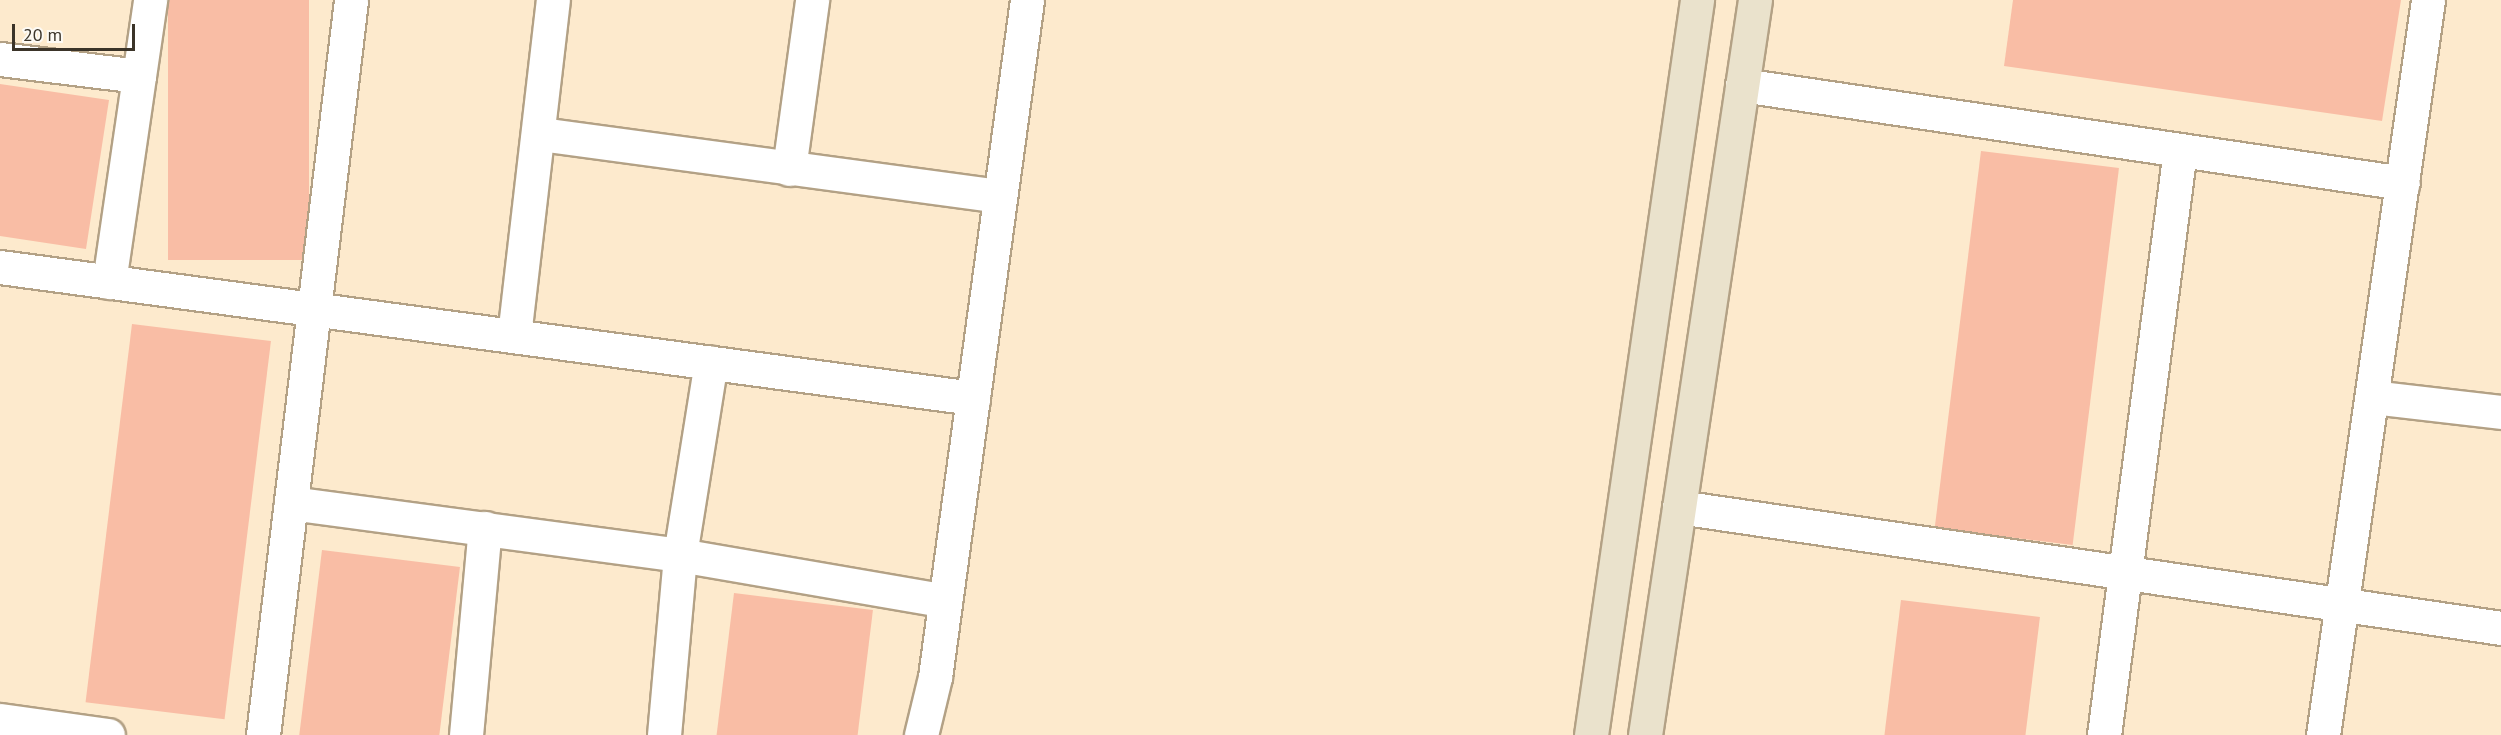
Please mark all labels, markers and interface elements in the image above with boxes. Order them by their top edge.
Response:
scale bar [15,12,138,50]
text: 20 m [23,23,62,46]

